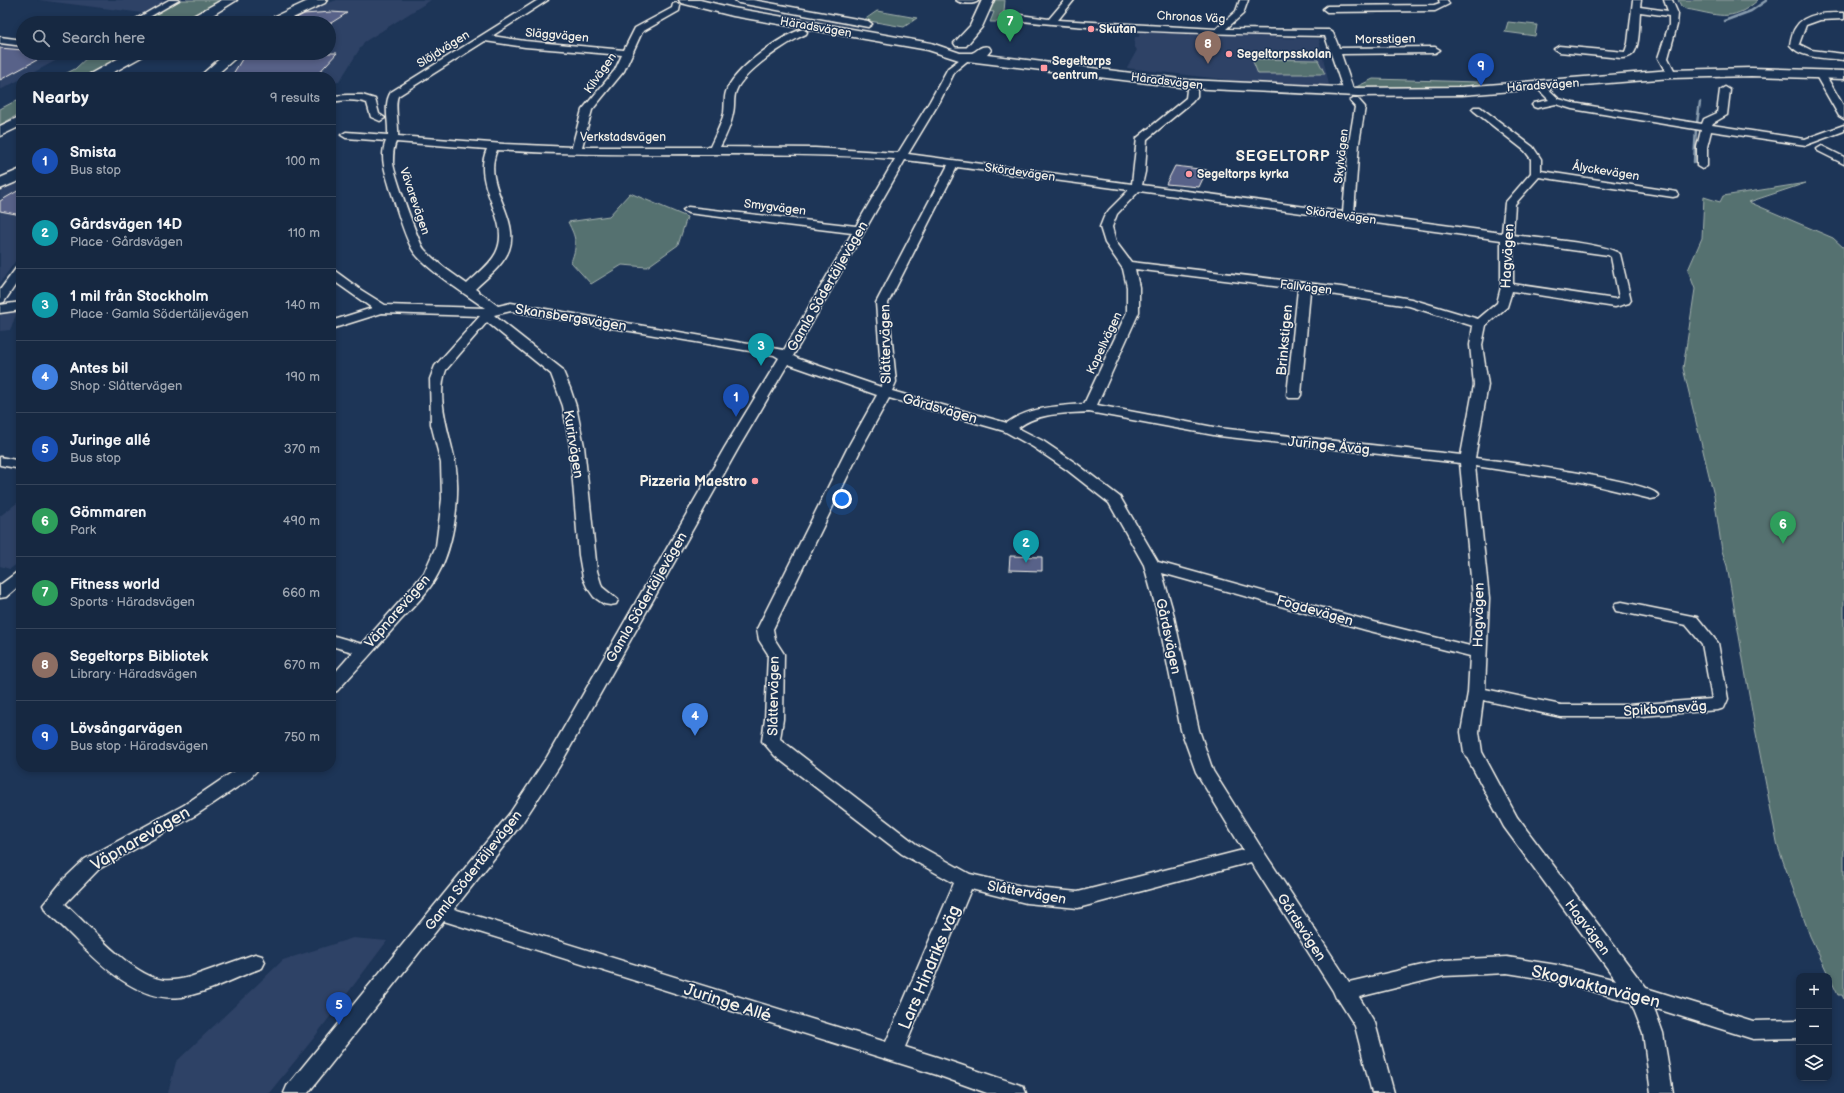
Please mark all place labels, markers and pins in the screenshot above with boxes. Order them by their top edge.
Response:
pin: 7 [997,9,1023,42]
place label: Skutan [1099,22,1137,37]
marker: Skutan [1086,24,1096,34]
pin: 8 [1195,31,1221,64]
place label: Segeltorpsskolan [1237,47,1332,62]
marker: Segeltorpsskolan [1224,49,1234,59]
pin: 9 [1468,53,1494,86]
place label: Segeltorps centrum [1052,54,1111,83]
marker: Segeltorps centrum [1039,63,1049,73]
place label: Segeltorps kyrka [1197,167,1289,182]
marker: Segeltorps kyrka [1184,169,1194,179]
pin: 3 [748,333,774,366]
pin: 1 [723,384,749,417]
place label: Pizzeria Maestro [640,473,747,490]
marker: Pizzeria Maestro [750,476,760,486]
pin: 6 [1770,511,1796,544]
pin: 2 [1013,530,1039,563]
pin: 4 [682,703,708,736]
pin: 5 [326,992,352,1025]

